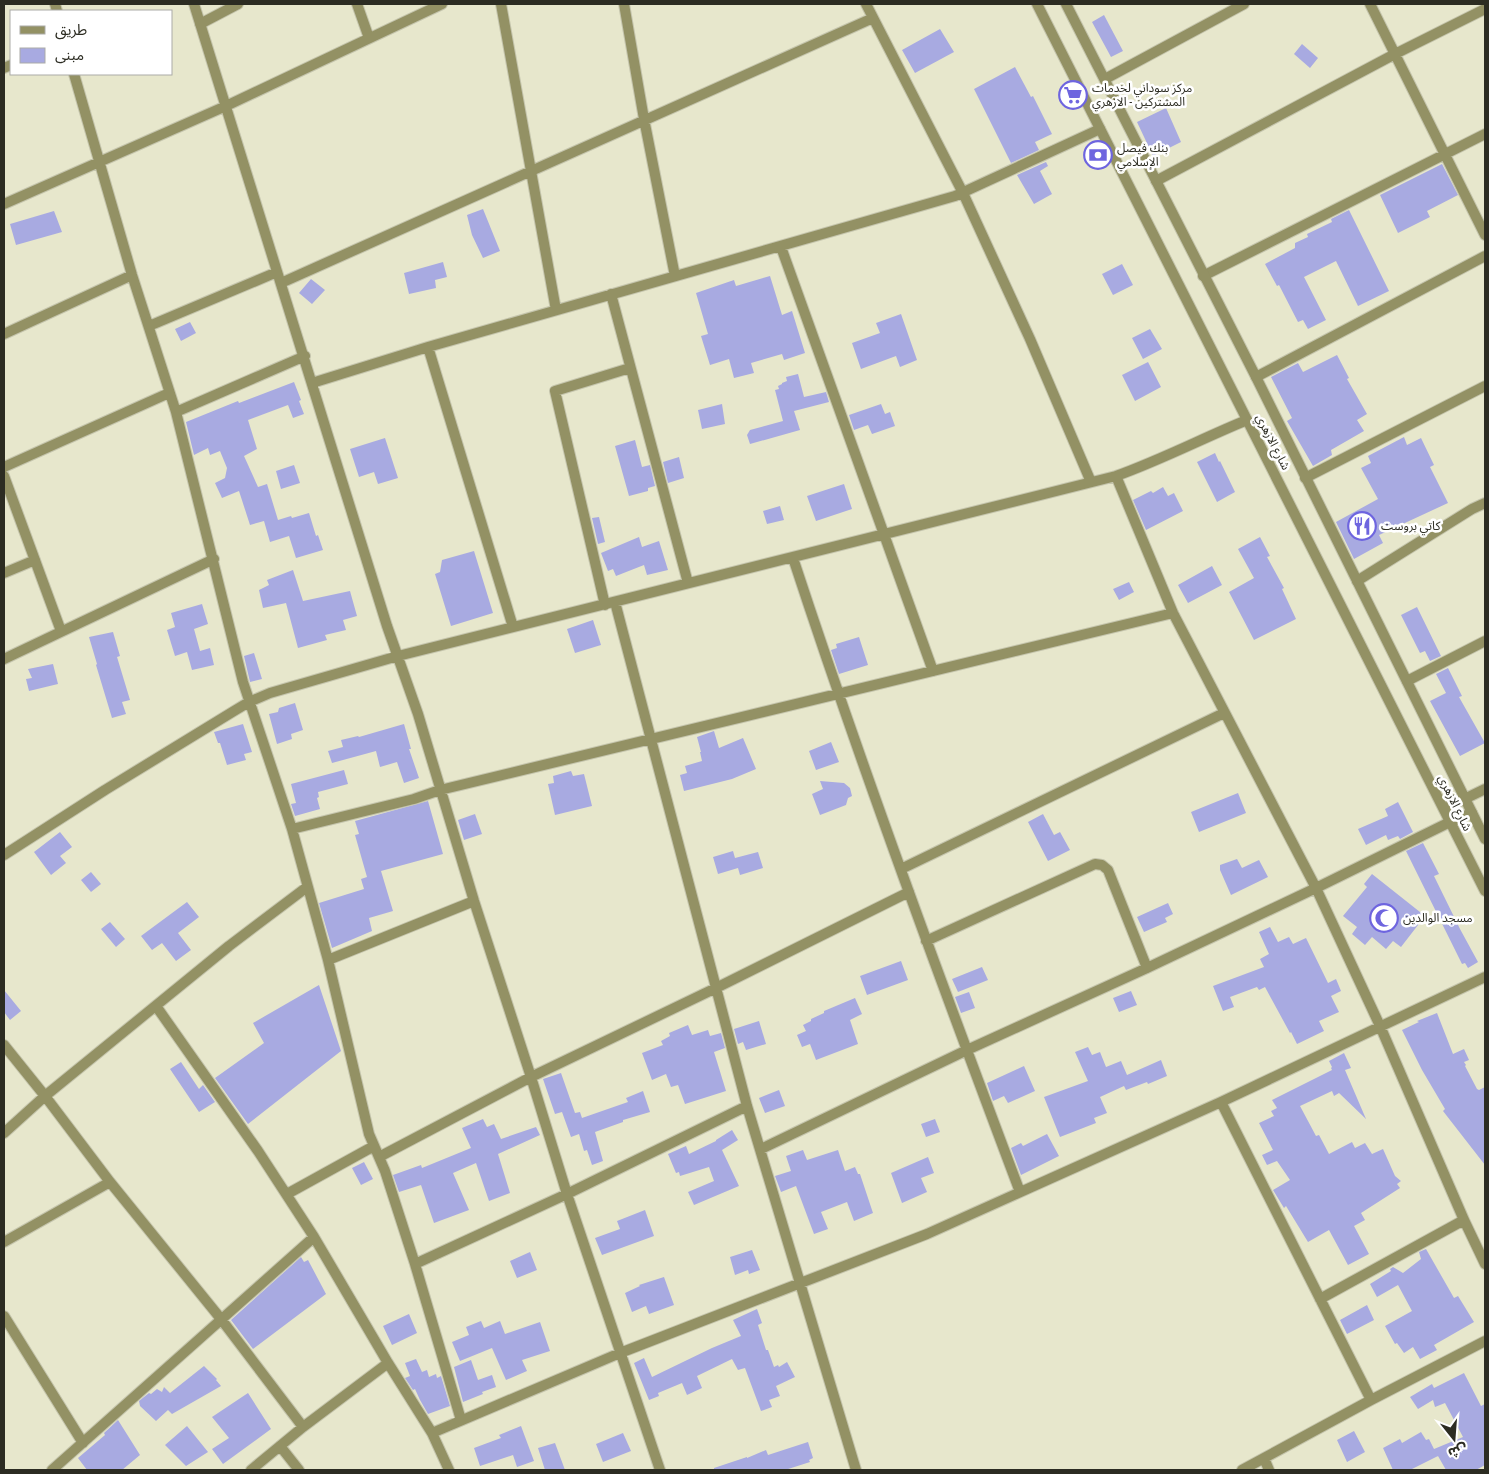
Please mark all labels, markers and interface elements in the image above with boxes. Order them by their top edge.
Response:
legend [10,10,172,75]
text: طريق [55,21,87,40]
text: مبنى [55,46,84,64]
supermarket icon: مركز سوداني لخدمات المشتركين - الازهري [1058,80,1088,110]
place label: مركز سوداني لخدمات المشتركين - الازهري [1092,81,1192,112]
bank icon: بنك فيصل الإسلامي [1083,140,1113,170]
place label: بنك فيصل الإسلامي [1117,141,1168,172]
street label: شارع الازهري [1251,412,1293,473]
restaurant icon: كاتي بروست [1347,511,1377,541]
place label: كاتي بروست [1381,519,1442,536]
street label: شارع الازهري [1433,773,1475,835]
mosque icon: مسجد الوالدين [1369,903,1399,933]
place label: مسجد الوالدين [1403,911,1473,925]
north arrow [1429,1414,1479,1464]
text: ش [1446,1441,1469,1462]

